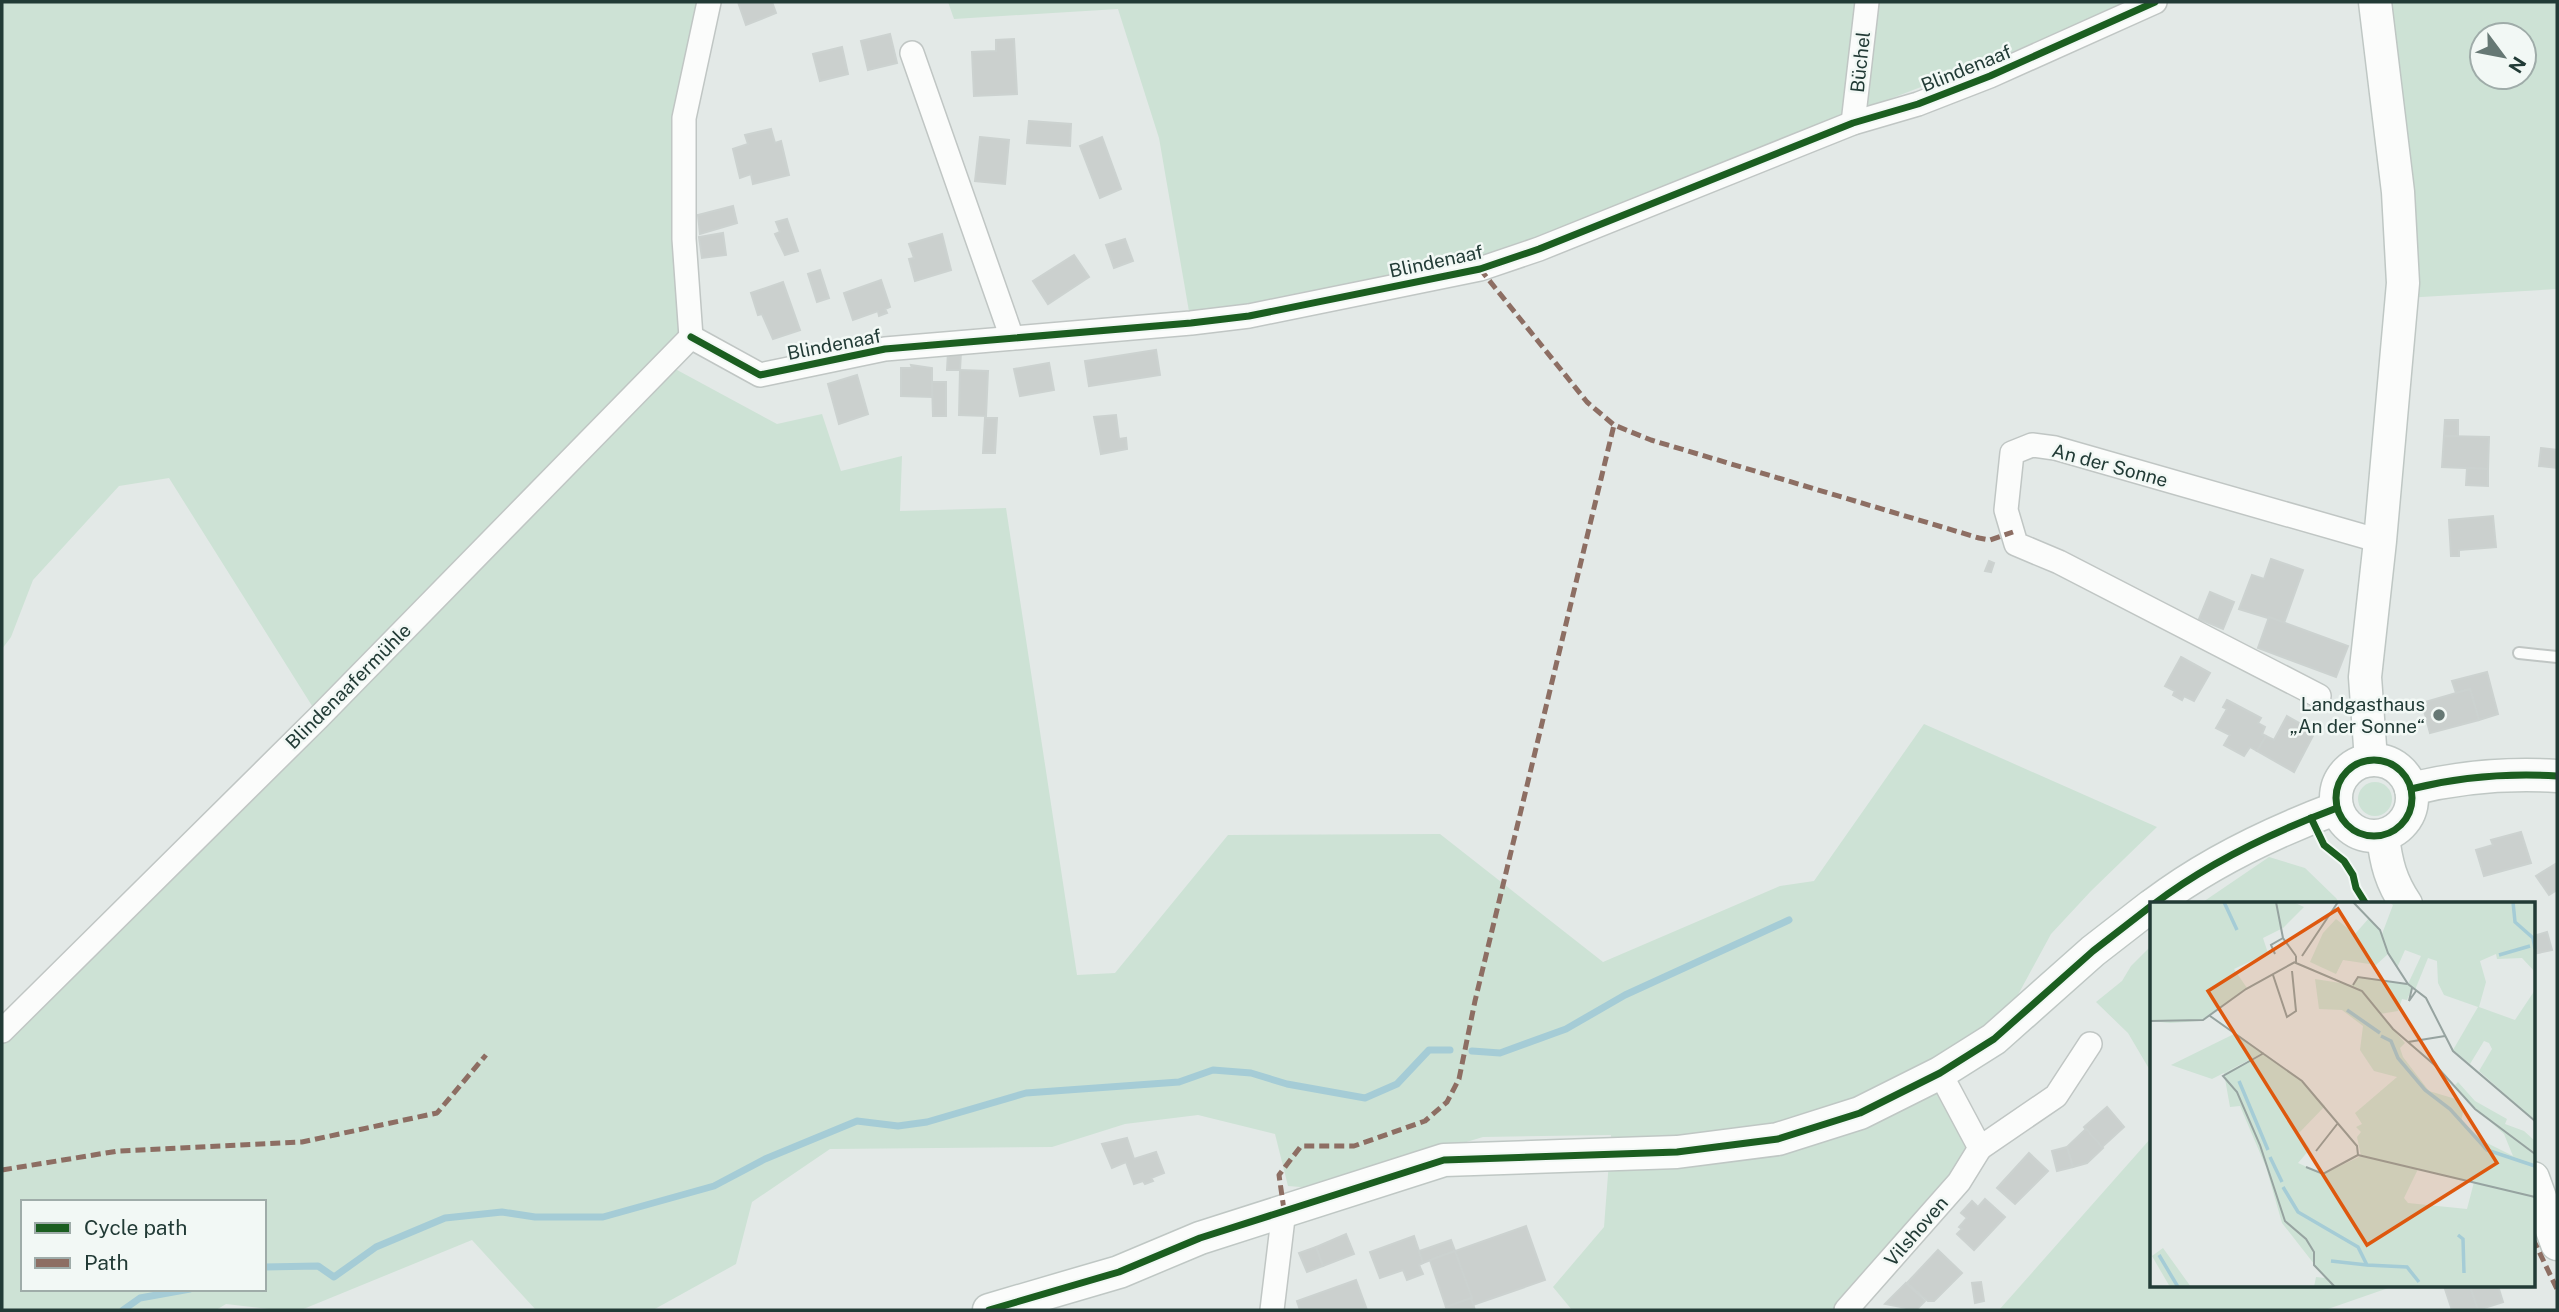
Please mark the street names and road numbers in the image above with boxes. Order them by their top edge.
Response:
street label: Büchel [1846,30,1874,94]
street label: Blindenaaf [1918,40,2014,96]
street label: Blindenaaf [1387,240,1485,282]
street label: Blindenaaf [785,324,883,364]
street label: An der Sonne [2050,439,2170,491]
street label: Blindenaafermühle [281,619,415,753]
street label: Vilshoven [1880,1192,1952,1270]

